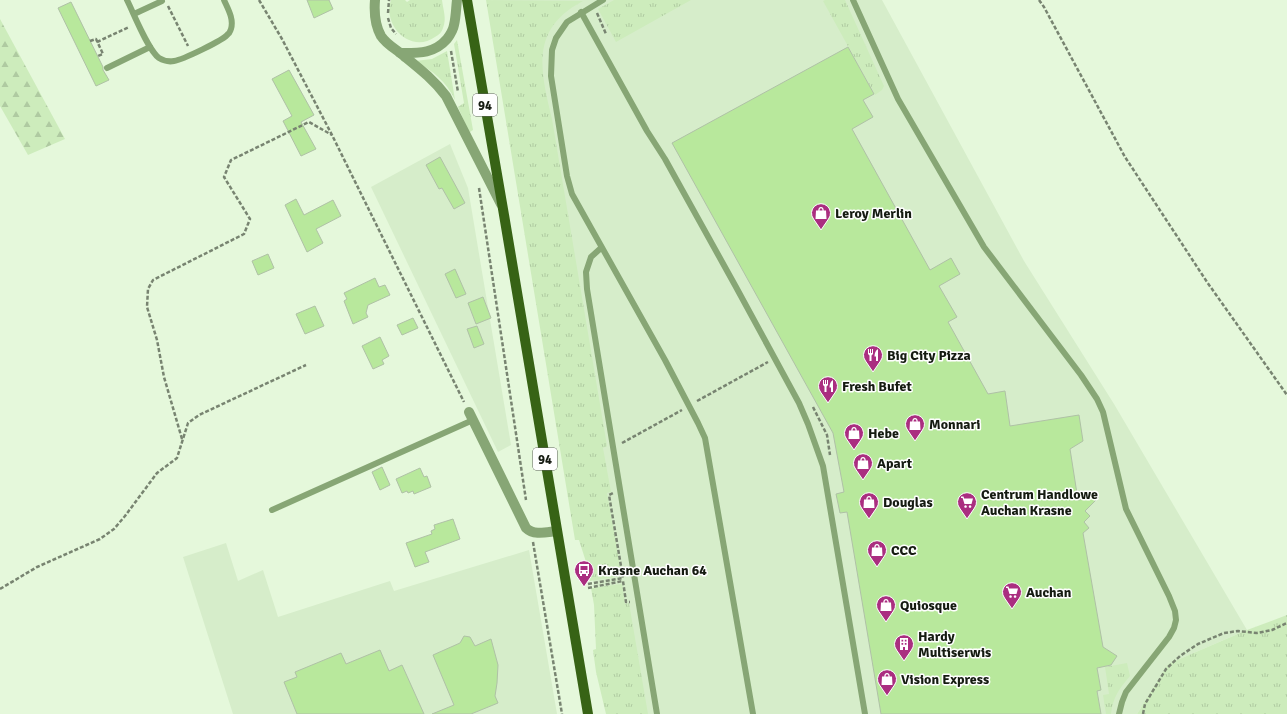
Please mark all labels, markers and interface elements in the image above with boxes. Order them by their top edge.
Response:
road number: 94 [473,94,497,116]
shop icon: Leroy Merlin [810,202,832,230]
place label: Leroy Merlin [835,205,912,222]
restaurant icon: Big City Pizza [862,344,884,372]
place label: Big City Pizza [887,347,971,364]
restaurant icon: Fresh Bufet [817,375,839,403]
place label: Fresh Bufet [842,378,913,395]
shop icon: Monnari [904,413,926,441]
place label: Monnari [929,416,980,433]
shop icon: Hebe [843,422,865,450]
place label: Hebe [868,425,899,442]
road number: 94 [533,448,557,470]
shop icon: Apart [852,452,874,480]
place label: Apart [877,455,913,472]
place label: Centrum Handlowe Auchan Krasne [981,486,1098,519]
shop icon: Douglas [858,491,880,519]
supermarket icon: Centrum Handlowe Auchan Krasne [956,491,978,519]
place label: Douglas [883,494,933,511]
shop icon: CCC [866,539,888,567]
place label: CCC [891,542,917,559]
bus stop icon: Krasne Auchan 64 [573,559,595,587]
place label: Krasne Auchan 64 [598,562,707,579]
supermarket icon: Auchan [1001,581,1023,609]
place label: Auchan [1026,584,1072,601]
shop icon: Quiosque [875,594,897,622]
place label: Quiosque [900,597,957,614]
place label: Hardy Multiserwis [918,628,991,661]
building icon: Hardy Multiserwis [893,633,915,661]
shop icon: Vision Express [876,668,898,696]
place label: Vision Express [901,671,989,688]

